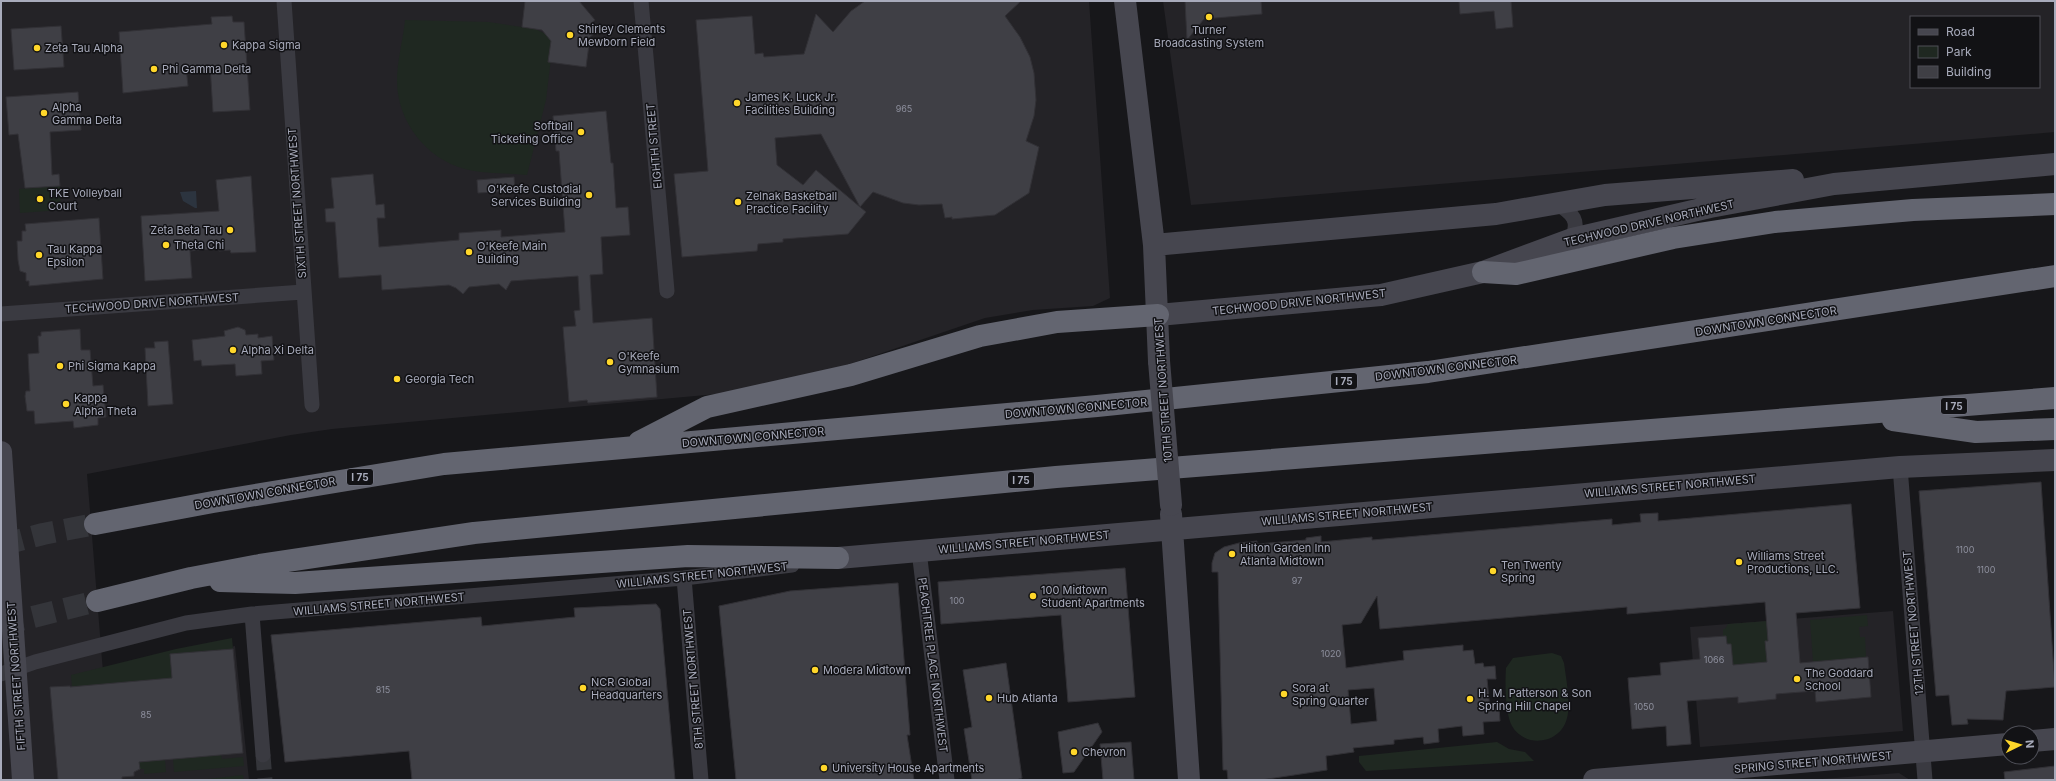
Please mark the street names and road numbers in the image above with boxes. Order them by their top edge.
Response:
street label: EIGHTH STREET [643,103,665,189]
street label: SIXTH STREET NORTHWEST [285,127,309,279]
street label: TECHWOOD DRIVE NORTHWEST [1562,197,1736,249]
street label: TECHWOOD DRIVE NORTHWEST [1211,286,1387,318]
street label: TECHWOOD DRIVE NORTHWEST [64,290,240,316]
street label: DOWNTOWN CONNECTOR [1694,303,1838,339]
street label: 10TH STREET NORTHWEST [1151,317,1175,463]
street label: DOWNTOWN CONNECTOR [1374,352,1518,384]
road number: I 75 [1331,373,1357,389]
street label: DOWNTOWN CONNECTOR [1004,395,1148,421]
road number: I 75 [1941,398,1967,414]
street label: DOWNTOWN CONNECTOR [681,424,825,450]
road number: I 75 [347,469,373,485]
road number: I 75 [1008,472,1034,488]
street label: WILLIAMS STREET NORTHWEST [1584,472,1756,500]
street label: DOWNTOWN CONNECTOR [193,474,337,512]
street label: WILLIAMS STREET NORTHWEST [1261,500,1433,528]
street label: WILLIAMS STREET NORTHWEST [938,528,1110,556]
street label: 12TH STREET NORTHWEST [1900,550,1926,696]
street label: WILLIAMS STREET NORTHWEST [616,559,788,591]
street label: PEACHTREE PLACE NORTHWEST [915,577,951,753]
street label: WILLIAMS STREET NORTHWEST [293,590,465,618]
street label: FIFTH STREET NORTHWEST [4,601,28,751]
street label: 8TH STREET NORTHWEST [680,608,706,750]
street label: SPRING STREET NORTHWEST [1733,748,1893,776]

